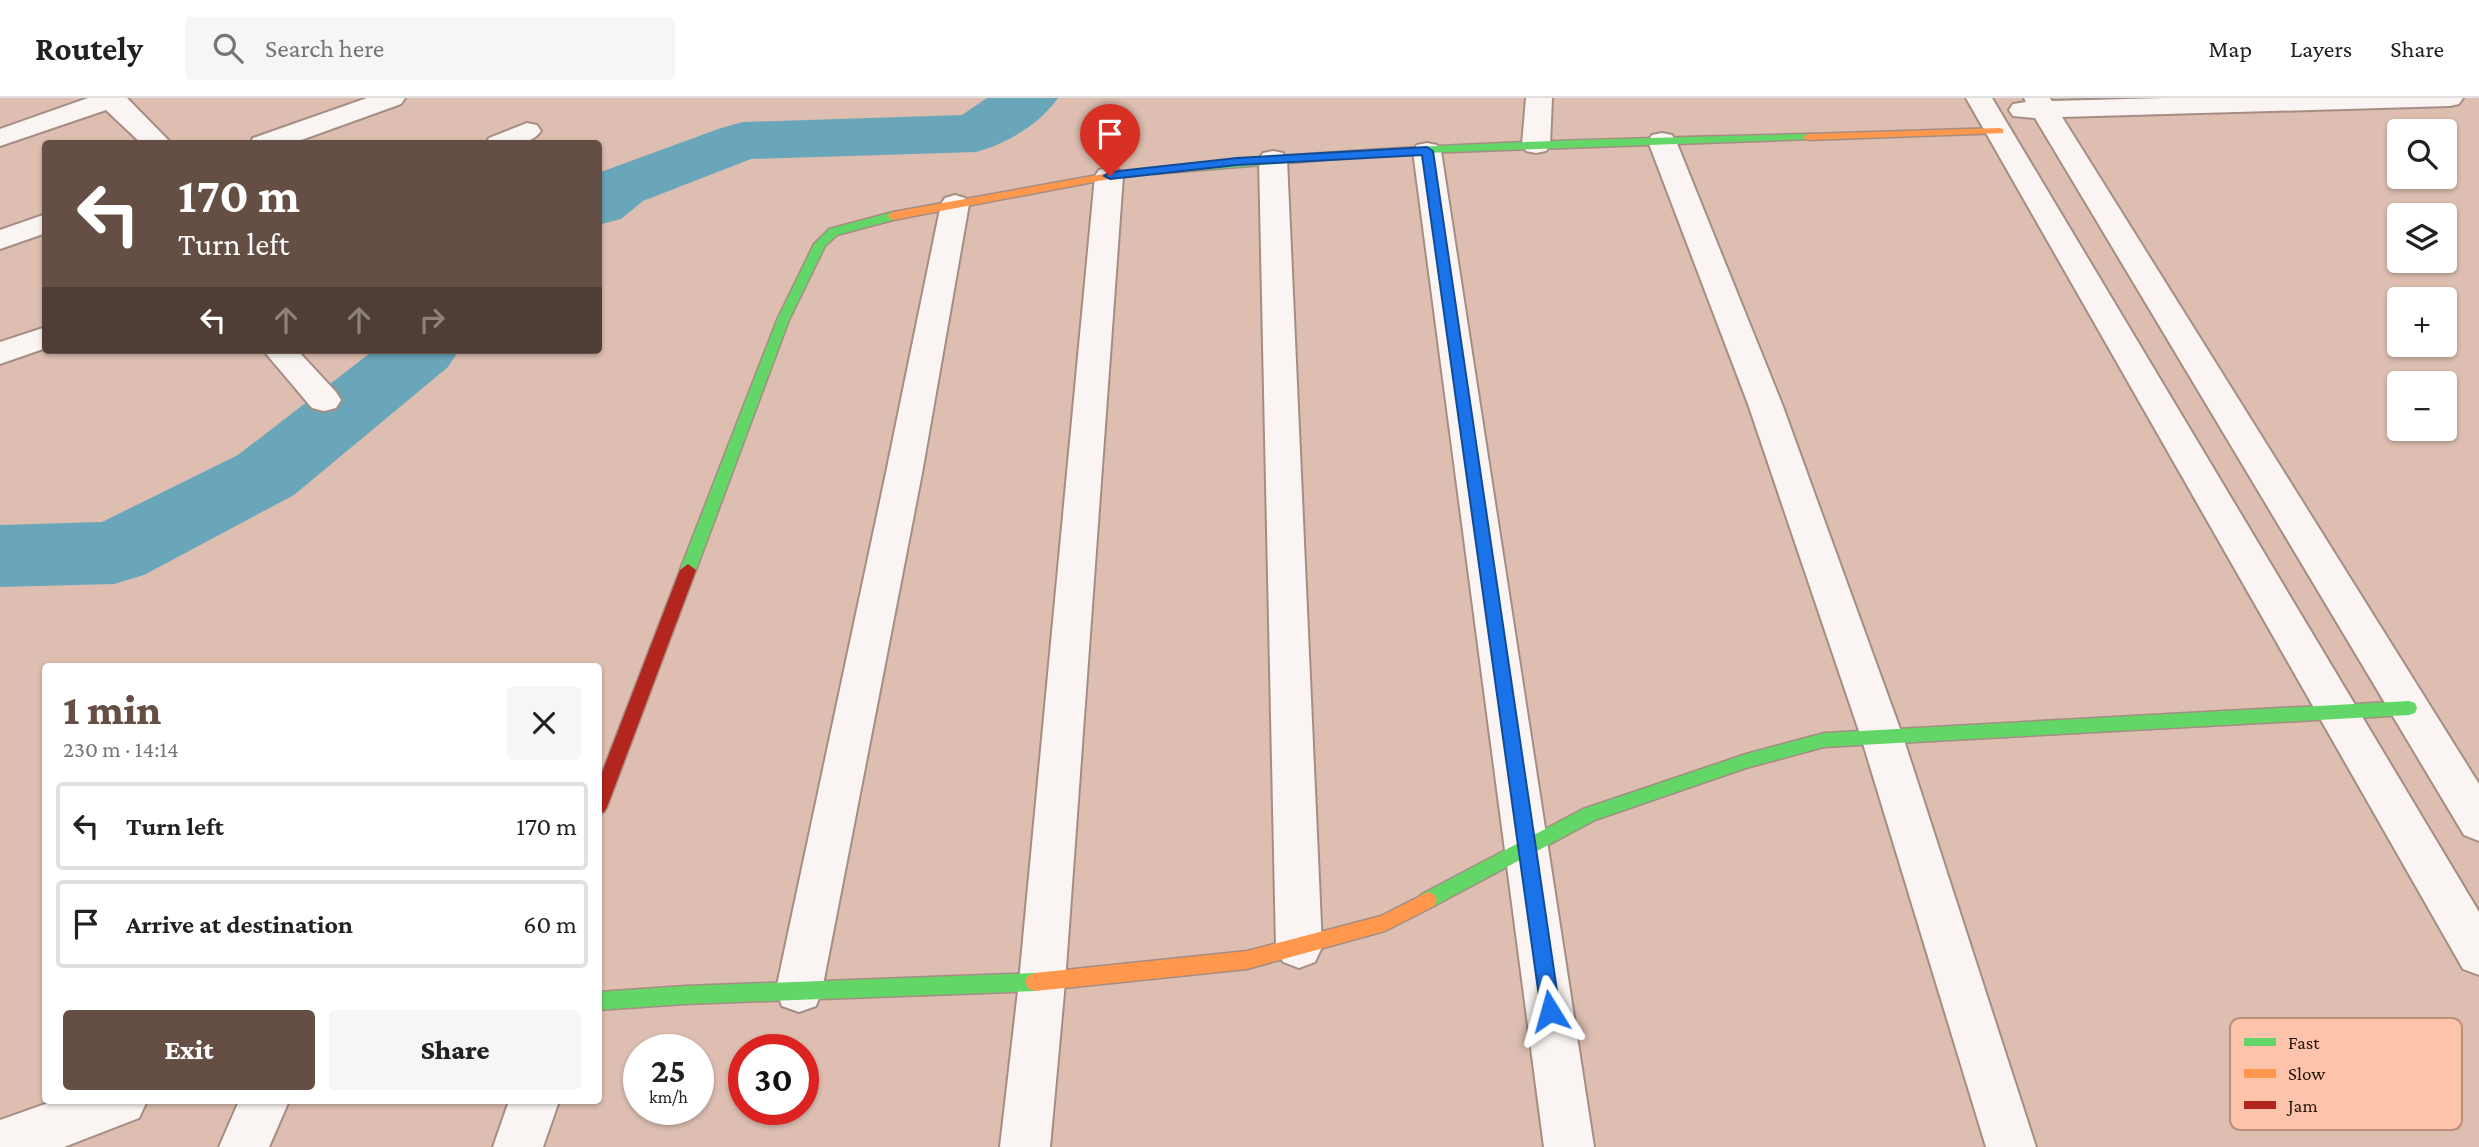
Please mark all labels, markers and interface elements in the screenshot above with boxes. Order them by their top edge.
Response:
search box [185,17,675,80]
icon: search [209,29,247,67]
text: Routely [35,30,143,67]
text: Search here [265,34,384,63]
text: Map [2208,35,2252,62]
text: Layers [2290,35,2352,62]
text: Share [2390,35,2444,62]
pin [1080,104,1140,176]
icon: arrive [1091,115,1129,153]
map controls [2387,119,2457,441]
button: search [2387,119,2457,189]
icon: left [63,168,154,259]
text: 170 m [178,168,300,223]
button: layers [2387,203,2457,273]
text: Turn left [178,226,289,262]
button: + [2387,287,2457,357]
icon: left [194,301,232,339]
icon: ahead [267,301,305,339]
icon: ahead [340,301,378,339]
icon: right [413,301,451,339]
button: − [2387,371,2457,441]
text: 1 min [63,686,161,733]
button: close [507,686,581,760]
text: 230 m · 14:14 [63,736,179,762]
icon: left [67,807,105,845]
text: Turn left [126,812,224,841]
text: 170 m [516,812,577,841]
icon: arrive [67,905,105,943]
text: Arrive at destination [126,910,353,939]
text: 60 m [523,910,577,939]
position arrow [1513,974,1587,1048]
button: Exit [63,1010,315,1090]
button: Share [329,1010,581,1090]
legend [2230,1018,2462,1130]
text: Fast [2288,1032,2320,1053]
speed limit sign: 30 [728,1034,819,1125]
text: 25 [651,1051,686,1090]
text: Slow [2288,1063,2325,1084]
text: km/h [649,1087,688,1107]
text: Jam [2286,1095,2318,1116]

